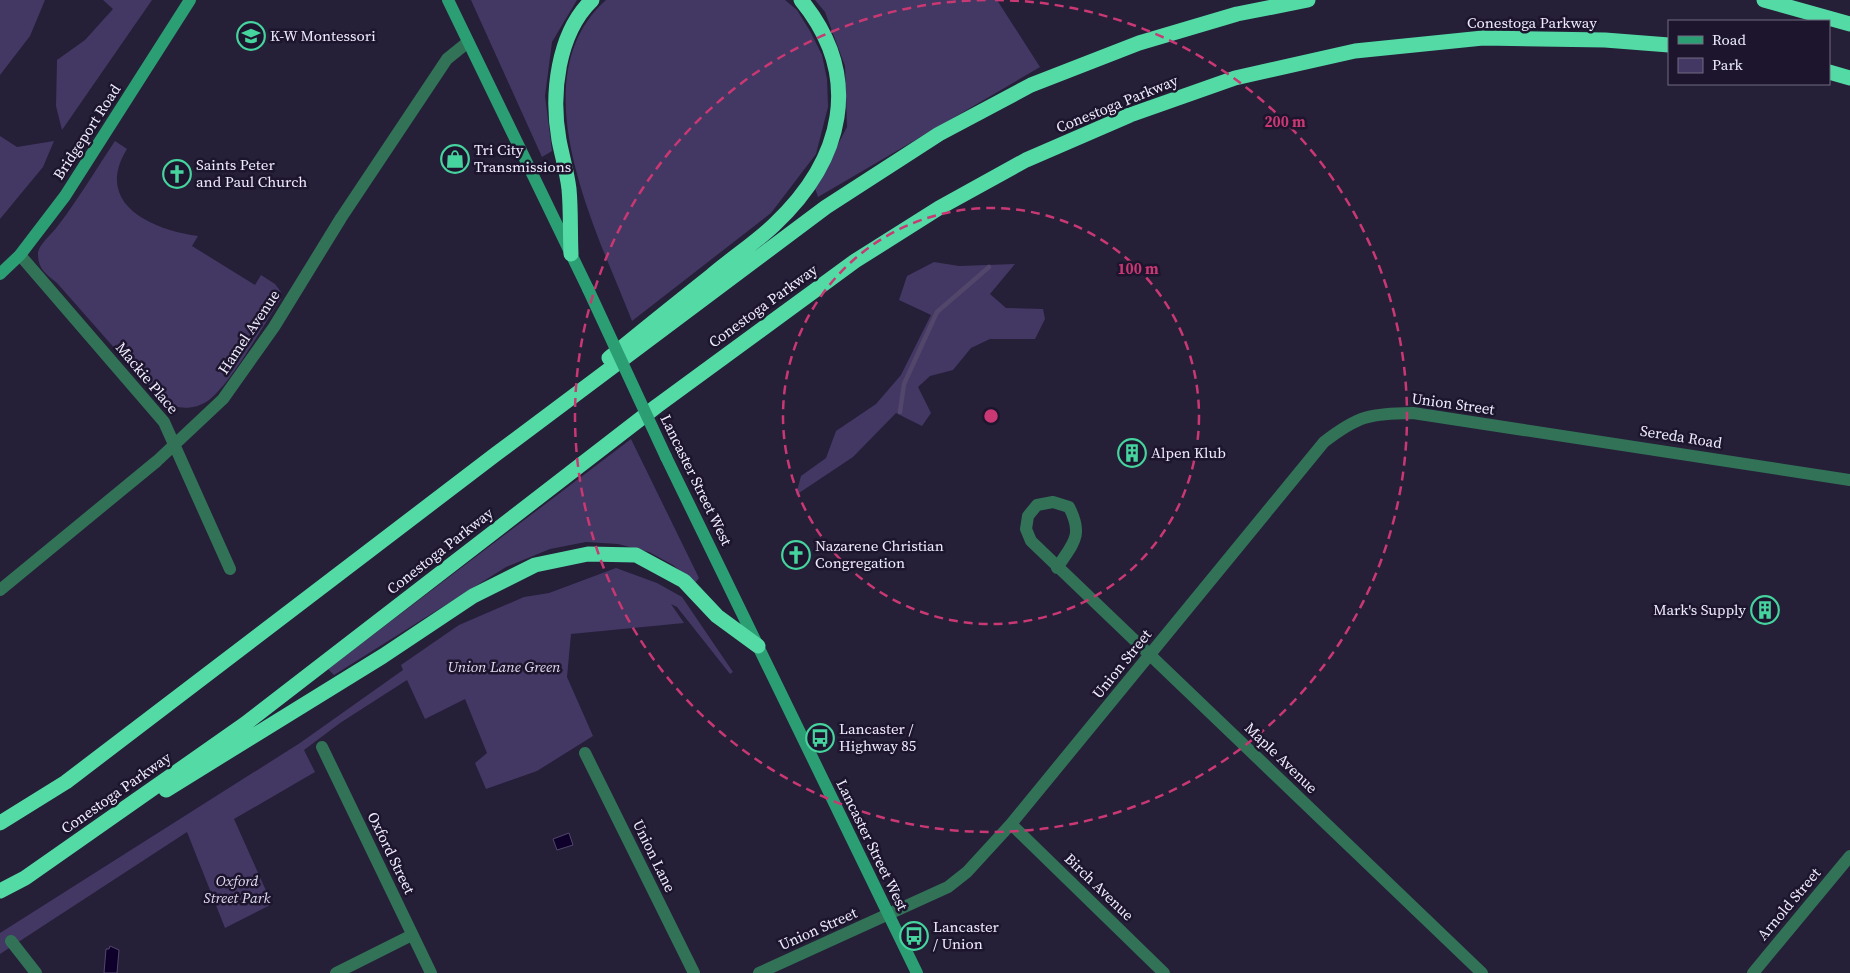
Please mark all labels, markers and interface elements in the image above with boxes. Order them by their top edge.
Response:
street label: Conestoga Parkway [1467,12,1597,33]
legend [1668,20,1830,85]
school or university icon: K-W Montessori [236,21,266,51]
place label: K-W Montessori [270,25,376,46]
text: Road [1712,29,1746,50]
text: Park [1712,54,1744,75]
street label: Conestoga Parkway [1053,69,1181,138]
street label: Bridgeport Road [48,80,126,183]
text: 200 m [1264,111,1306,132]
place label: Tri City Transmissions [474,139,571,177]
shop icon: Tri City Transmissions [440,144,470,174]
place label: Saints Peter and Paul Church [196,154,307,192]
church icon: Saints Peter and Paul Church [162,159,192,189]
text: 100 m [1117,258,1159,279]
street label: Conestoga Parkway [704,259,822,352]
street label: Hamel Avenue [213,285,285,378]
street label: Mackie Place [111,337,184,418]
street label: Union Street [1410,387,1496,420]
centre of rings [982,407,1000,425]
street label: Lancaster Street West [656,411,737,549]
street label: Sereda Road [1639,420,1724,453]
building icon: Alpen Klub [1117,438,1147,468]
place label: Alpen Klub [1151,442,1226,463]
street label: Conestoga Parkway [382,502,498,599]
place label: Nazarene Christian Congregation [815,535,944,573]
church icon: Nazarene Christian Congregation [781,540,811,570]
building icon: Mark's Supply [1750,595,1780,625]
place label: Mark's Supply [1653,599,1746,620]
street label: Union Street [1087,624,1156,703]
park label: Union Lane Green [447,656,561,677]
street label: Maple Avenue [1240,717,1323,798]
place label: Lancaster / Highway 85 [839,718,916,756]
bus stop icon: Lancaster / Highway 85 [805,723,835,753]
street label: Conestoga Parkway [57,747,175,838]
street label: Lancaster Street West [832,776,913,914]
street label: Oxford Street [363,808,420,897]
street label: Union Lane [628,816,681,896]
street label: Birch Avenue [1060,848,1139,925]
street label: Arnold Street [1752,863,1825,944]
park label: Oxford Street Park [203,870,271,908]
street label: Union Street [775,902,860,955]
place label: Lancaster / Union [933,916,1000,954]
bus stop icon: Lancaster / Union [899,921,929,951]

